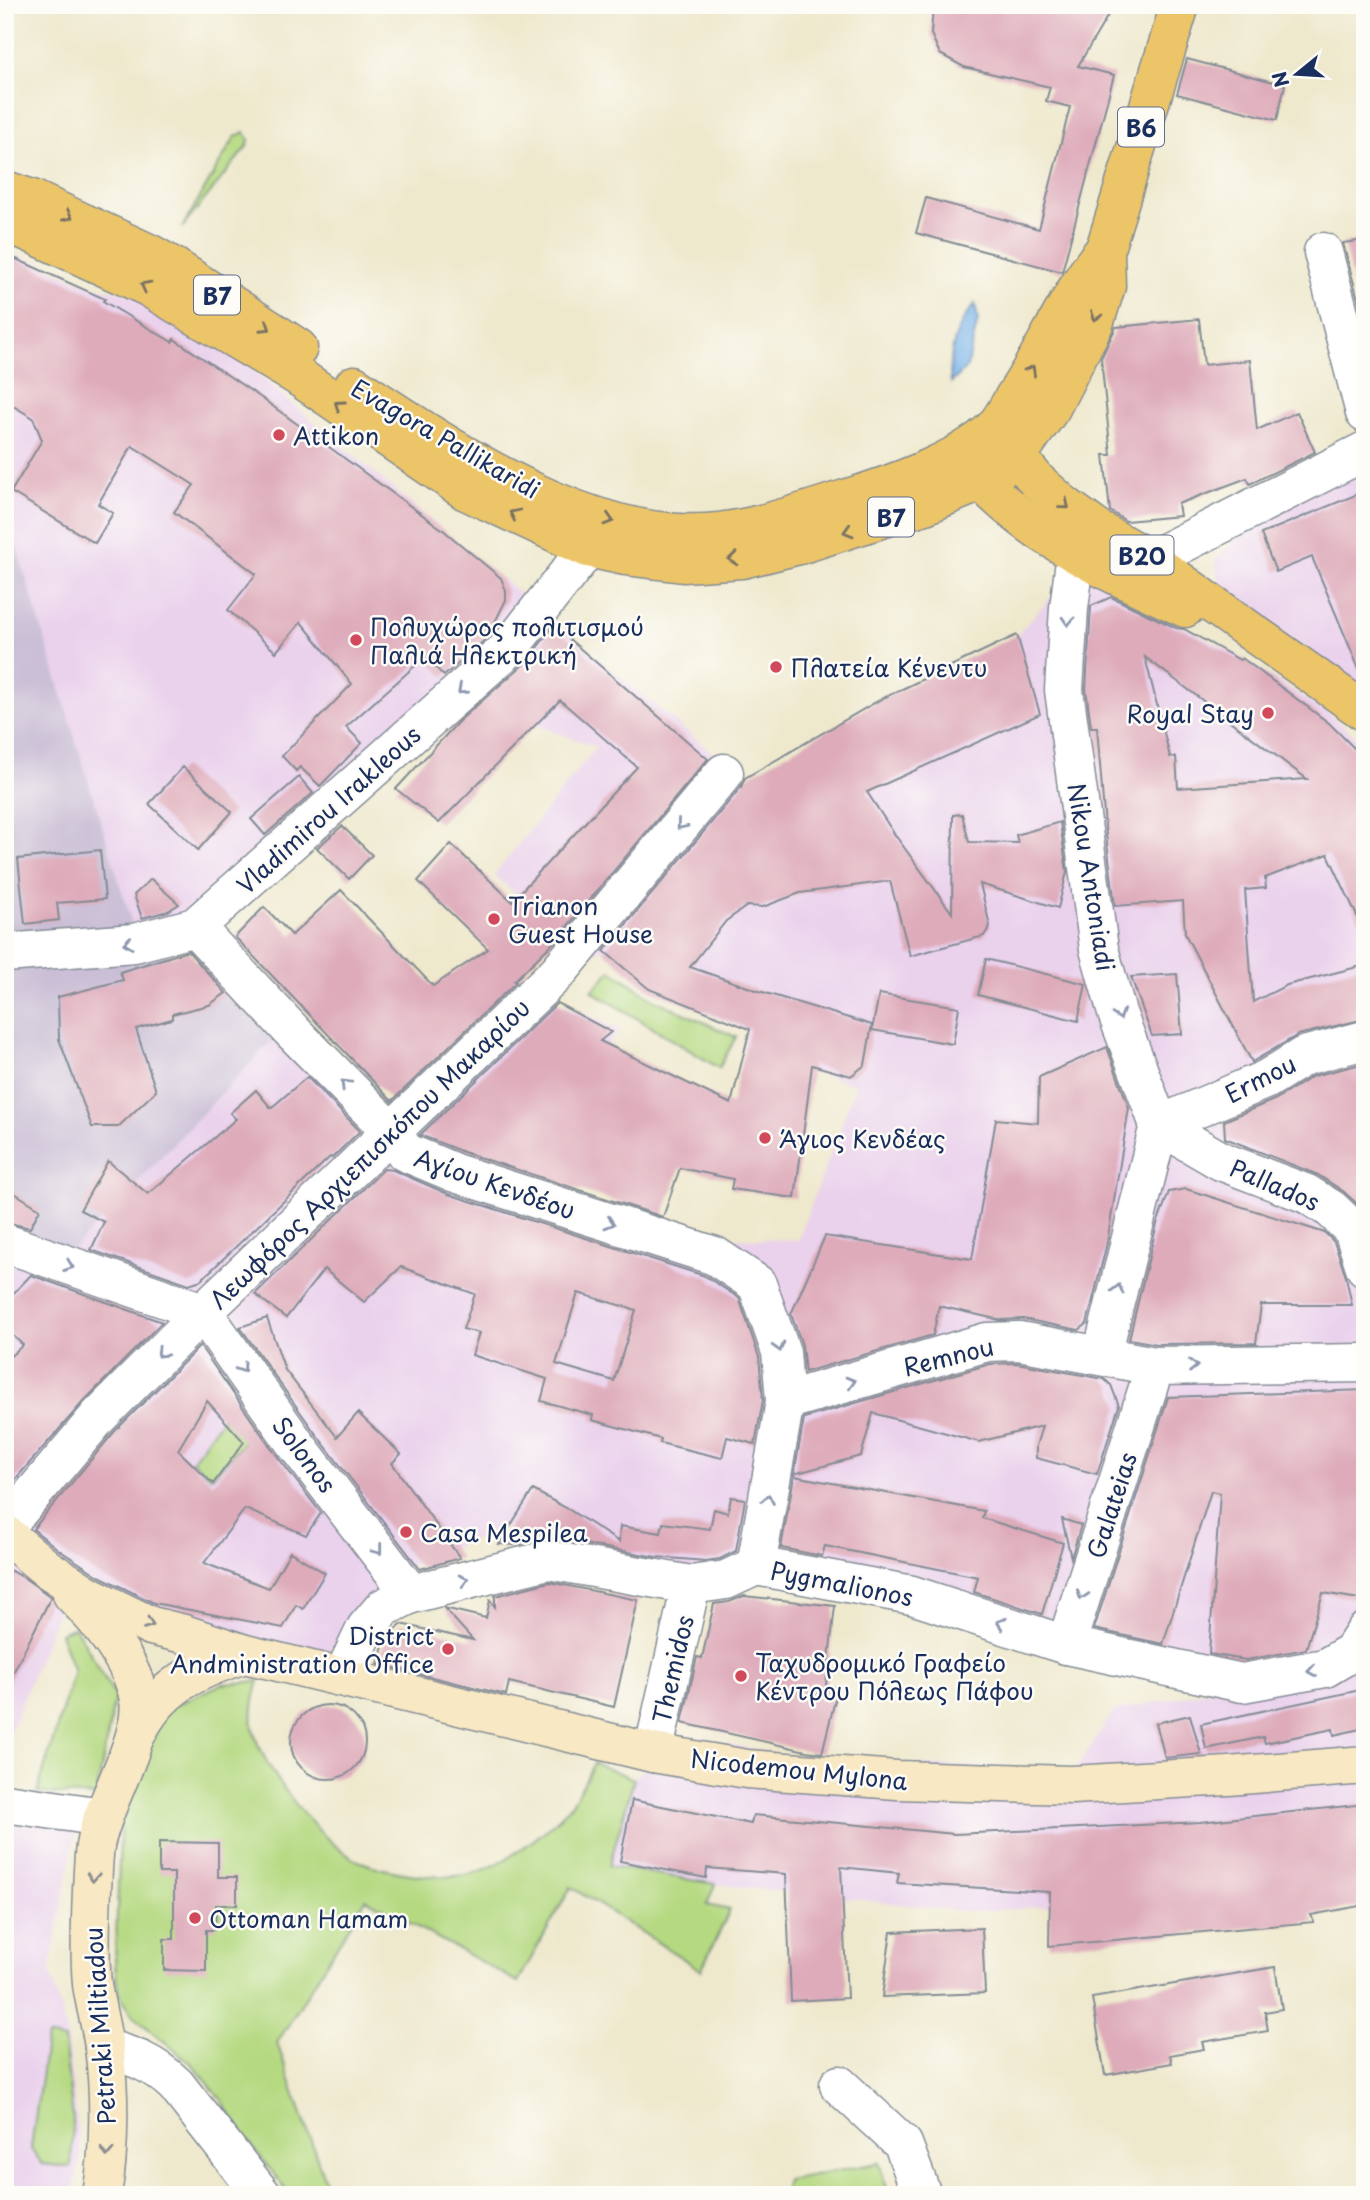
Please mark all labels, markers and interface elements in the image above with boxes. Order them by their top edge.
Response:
north arrow [1262,38,1332,108]
text: N [1264,68,1296,91]
road number: B6 [1118,108,1164,146]
one-way arrow [61,208,74,222]
road number: B7 [194,276,240,314]
one-way arrow [140,281,152,295]
one-way arrow [1090,309,1104,322]
one-way arrow [258,319,271,332]
one-way arrow [1023,365,1036,378]
street label: Evagora Pallikaridi [345,369,547,507]
one-way arrow [334,401,347,413]
place label: Attikon [293,417,379,453]
marker: Attikon [271,427,287,443]
one-way arrow [1057,496,1069,509]
road number: B7 [868,498,914,537]
one-way arrow [509,508,521,522]
one-way arrow [603,512,615,527]
one-way arrow [842,523,854,537]
road number: B20 [1110,536,1174,575]
one-way arrow [727,551,738,566]
place label: Πολυχώρος πολιτισμού Παλιά Ηλεκτρική [370,608,644,672]
one-way arrow [1061,616,1076,627]
marker: Πολυχώρος πολιτισμού Παλιά Ηλεκτρική [348,632,364,648]
place label: Πλατεία Κένεντυ [790,649,987,685]
marker: Πλατεία Κένεντυ [768,659,784,675]
one-way arrow [457,682,470,694]
place label: Royal Stay [1126,695,1254,731]
marker: Royal Stay [1260,705,1276,721]
street label: Vladimirou Irakleous [228,716,428,902]
street label: Nikou Antoniadi [1059,780,1125,974]
one-way arrow [676,817,689,830]
place label: Trianon Guest House [508,887,653,951]
marker: Trianon Guest House [486,911,502,927]
one-way arrow [122,935,134,950]
street label: Λεωφόρος Αρχιεπισκόπου Μακαρίου [201,990,537,1316]
one-way arrow [1110,1008,1125,1020]
street label: Ermou [1218,1045,1302,1111]
one-way arrow [340,1079,353,1092]
place label: Άγιος Κενδέας [779,1120,945,1156]
marker: Άγιος Κενδέας [757,1130,773,1146]
street label: Αγίου Κενδέου [410,1139,580,1227]
street label: Pallados [1224,1149,1326,1219]
one-way arrow [603,1215,615,1229]
one-way arrow [62,1258,75,1272]
one-way arrow [1110,1283,1124,1295]
street label: Remnou [899,1327,997,1385]
one-way arrow [770,1341,785,1353]
one-way arrow [156,1345,169,1358]
one-way arrow [1188,1358,1199,1373]
one-way arrow [234,1360,246,1373]
one-way arrow [845,1375,857,1390]
street label: Solonos [264,1408,346,1500]
street label: Galateias [1077,1447,1145,1563]
one-way arrow [760,1493,775,1505]
place label: Casa Mespilea [420,1514,588,1550]
marker: Casa Mespilea [398,1524,414,1540]
one-way arrow [369,1542,382,1555]
street label: Pygmalionos [768,1552,916,1614]
one-way arrow [458,1573,470,1588]
one-way arrow [1076,1588,1090,1600]
street label: Themidos [642,1611,702,1727]
one-way arrow [142,1616,154,1630]
place label: District Andministration Office [170,1617,434,1681]
one-way arrow [996,1617,1008,1631]
marker: District Andministration Office [440,1641,456,1657]
place label: Ταχυδρομικό Γραφείο Κέντρου Πόλεως Πάφου [755,1644,1034,1708]
one-way arrow [1306,1662,1318,1677]
marker: Ταχυδρομικό Γραφείο Κέντρου Πόλεως Πάφου [733,1668,749,1684]
street label: Nicodemou Mylona [689,1740,910,1798]
one-way arrow [86,1871,101,1882]
place label: Ottoman Hamam [209,1900,408,1936]
marker: Ottoman Hamam [187,1910,203,1926]
street label: Petraki Miltiadou [74,1926,124,2126]
one-way arrow [99,2147,114,2158]

